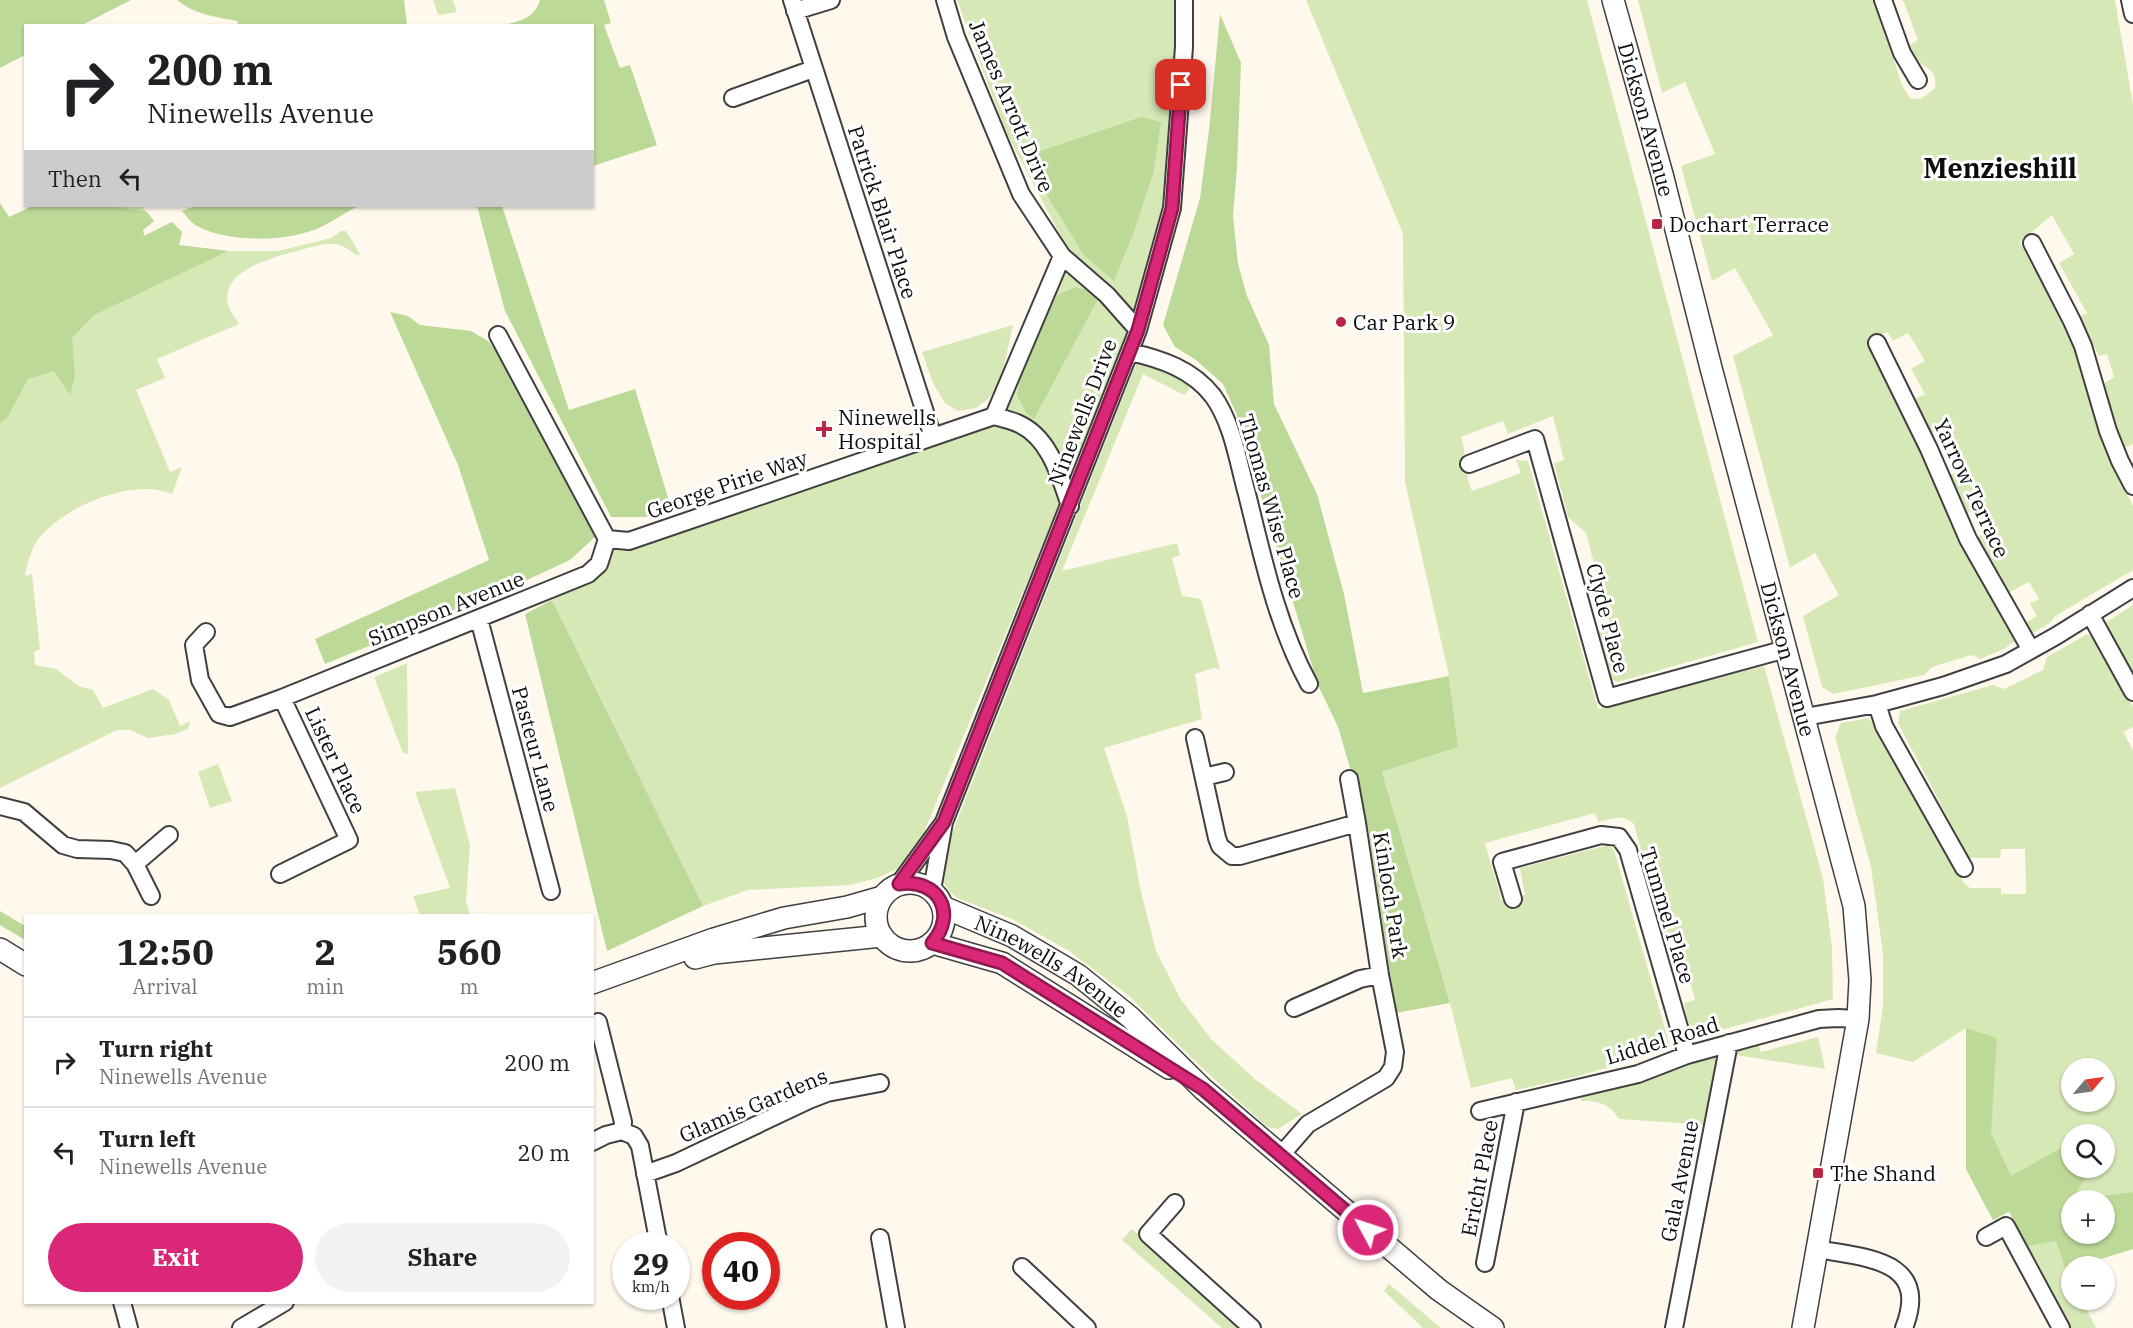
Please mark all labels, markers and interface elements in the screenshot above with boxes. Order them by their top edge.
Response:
street label: James Arrott Drive [963,16,1061,196]
street label: Dickson Avenue [1612,39,1681,199]
text: 200 m [147,42,273,97]
icon: right [48,48,126,126]
pin [1155,59,1206,110]
icon: arrive [1164,68,1197,101]
text: Ninewells Avenue [147,95,374,130]
street label: Patrick Blair Place [842,122,924,302]
district label: Menzieshill [1923,150,2077,185]
icon: left [114,162,147,195]
text: Then [48,164,102,193]
place label: Dochart Terrace [1669,210,1829,238]
marker: Dochart Terrace [1650,217,1664,231]
place label: Car Park 9 [1353,308,1455,336]
marker: Car Park 9 [1334,315,1348,329]
street label: Ninewells Drive [1041,334,1123,490]
place label: Ninewells Hospital [838,403,936,455]
street label: Thomas Wise Place [1232,410,1312,602]
street label: Yarrow Terrace [1927,414,2017,562]
marker: Ninewells Hospital [815,420,833,438]
street label: George Pirie Way [643,443,812,525]
street label: Clyde Place [1580,560,1636,676]
street label: Simpson Avenue [364,564,528,652]
street label: Dickson Avenue [1754,579,1822,739]
street label: Pasteur Lane [506,683,566,815]
street label: Lister Place [299,702,373,818]
street label: Kinloch Park [1367,830,1415,961]
street label: Tummel Place [1634,843,1702,987]
street label: Ninewells Avenue [970,908,1134,1024]
text: 12:50 [116,928,214,975]
text: 2 [314,928,336,975]
text: 560 [437,928,502,975]
text: Arrival [133,973,198,1000]
text: min [306,973,344,1000]
text: m [460,973,479,1000]
street label: Liddel Road [1602,1009,1722,1071]
text: Turn right [99,1034,213,1063]
icon: right [48,1046,81,1079]
text: 200 m [504,1048,570,1077]
north arrow [2061,1058,2115,1112]
map controls [2061,1058,2115,1310]
street label: Glamis Gardens [675,1061,831,1149]
text: Ninewells Avenue [99,1063,267,1090]
street label: Ericht Place [1454,1117,1504,1239]
street label: Gala Avenue [1653,1118,1705,1244]
text: Turn left [99,1124,195,1153]
button: search [2061,1124,2115,1178]
icon: left [48,1136,81,1169]
text: 20 m [518,1138,570,1167]
text: Ninewells Avenue [99,1153,267,1180]
place label: The Shand [1830,1159,1936,1187]
marker: The Shand [1811,1166,1825,1180]
button: + [2061,1190,2115,1244]
position arrow [1336,1198,1400,1262]
button: Exit [48,1223,303,1292]
button: Share [315,1223,570,1292]
speed limit sign: 40 [702,1232,780,1310]
text: 29 [633,1244,669,1283]
button: − [2061,1256,2115,1310]
text: km/h [632,1277,670,1296]

